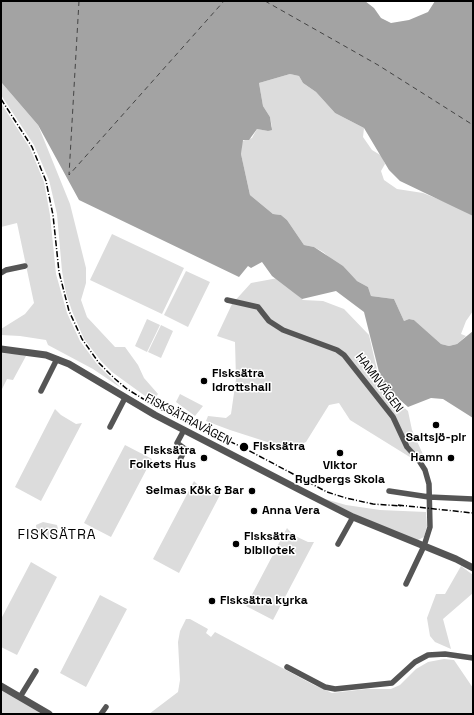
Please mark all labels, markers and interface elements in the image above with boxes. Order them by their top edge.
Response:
street label: HAMNVÄGEN [352,350,406,416]
place label: Fisksätra idrottshall [212,367,271,395]
marker: Fisksätra idrottshall [199,376,209,386]
street label: FISKSÄTRAVÄGEN [142,391,234,449]
marker: Saltsjö-pir [431,420,441,430]
place label: Saltsjö-pir [406,431,466,445]
place label: Fisksätra [253,440,305,454]
marker: Fisksätra [238,441,250,453]
place label: Fisksätra Folkets Hus [130,444,196,472]
marker: Viktor Rydbergs Skola [335,448,345,458]
place label: Hamn [411,451,443,465]
marker: Fisksätra Folkets Hus [199,453,209,463]
marker: Hamn [446,453,456,463]
place label: Viktor Rydbergs Skola [295,459,385,487]
place label: Selmas Kök & Bar [146,484,244,498]
marker: Selmas Kök & Bar [247,486,257,496]
place label: Anna Vera [262,504,320,518]
marker: Anna Vera [249,506,259,516]
district label: FISKSÄTRA [17,527,97,543]
place label: Fisksätra bibliotek [244,530,296,558]
marker: Fisksätra bibliotek [231,539,241,549]
place label: Fisksätra kyrka [220,594,308,608]
marker: Fisksätra kyrka [207,596,217,606]

